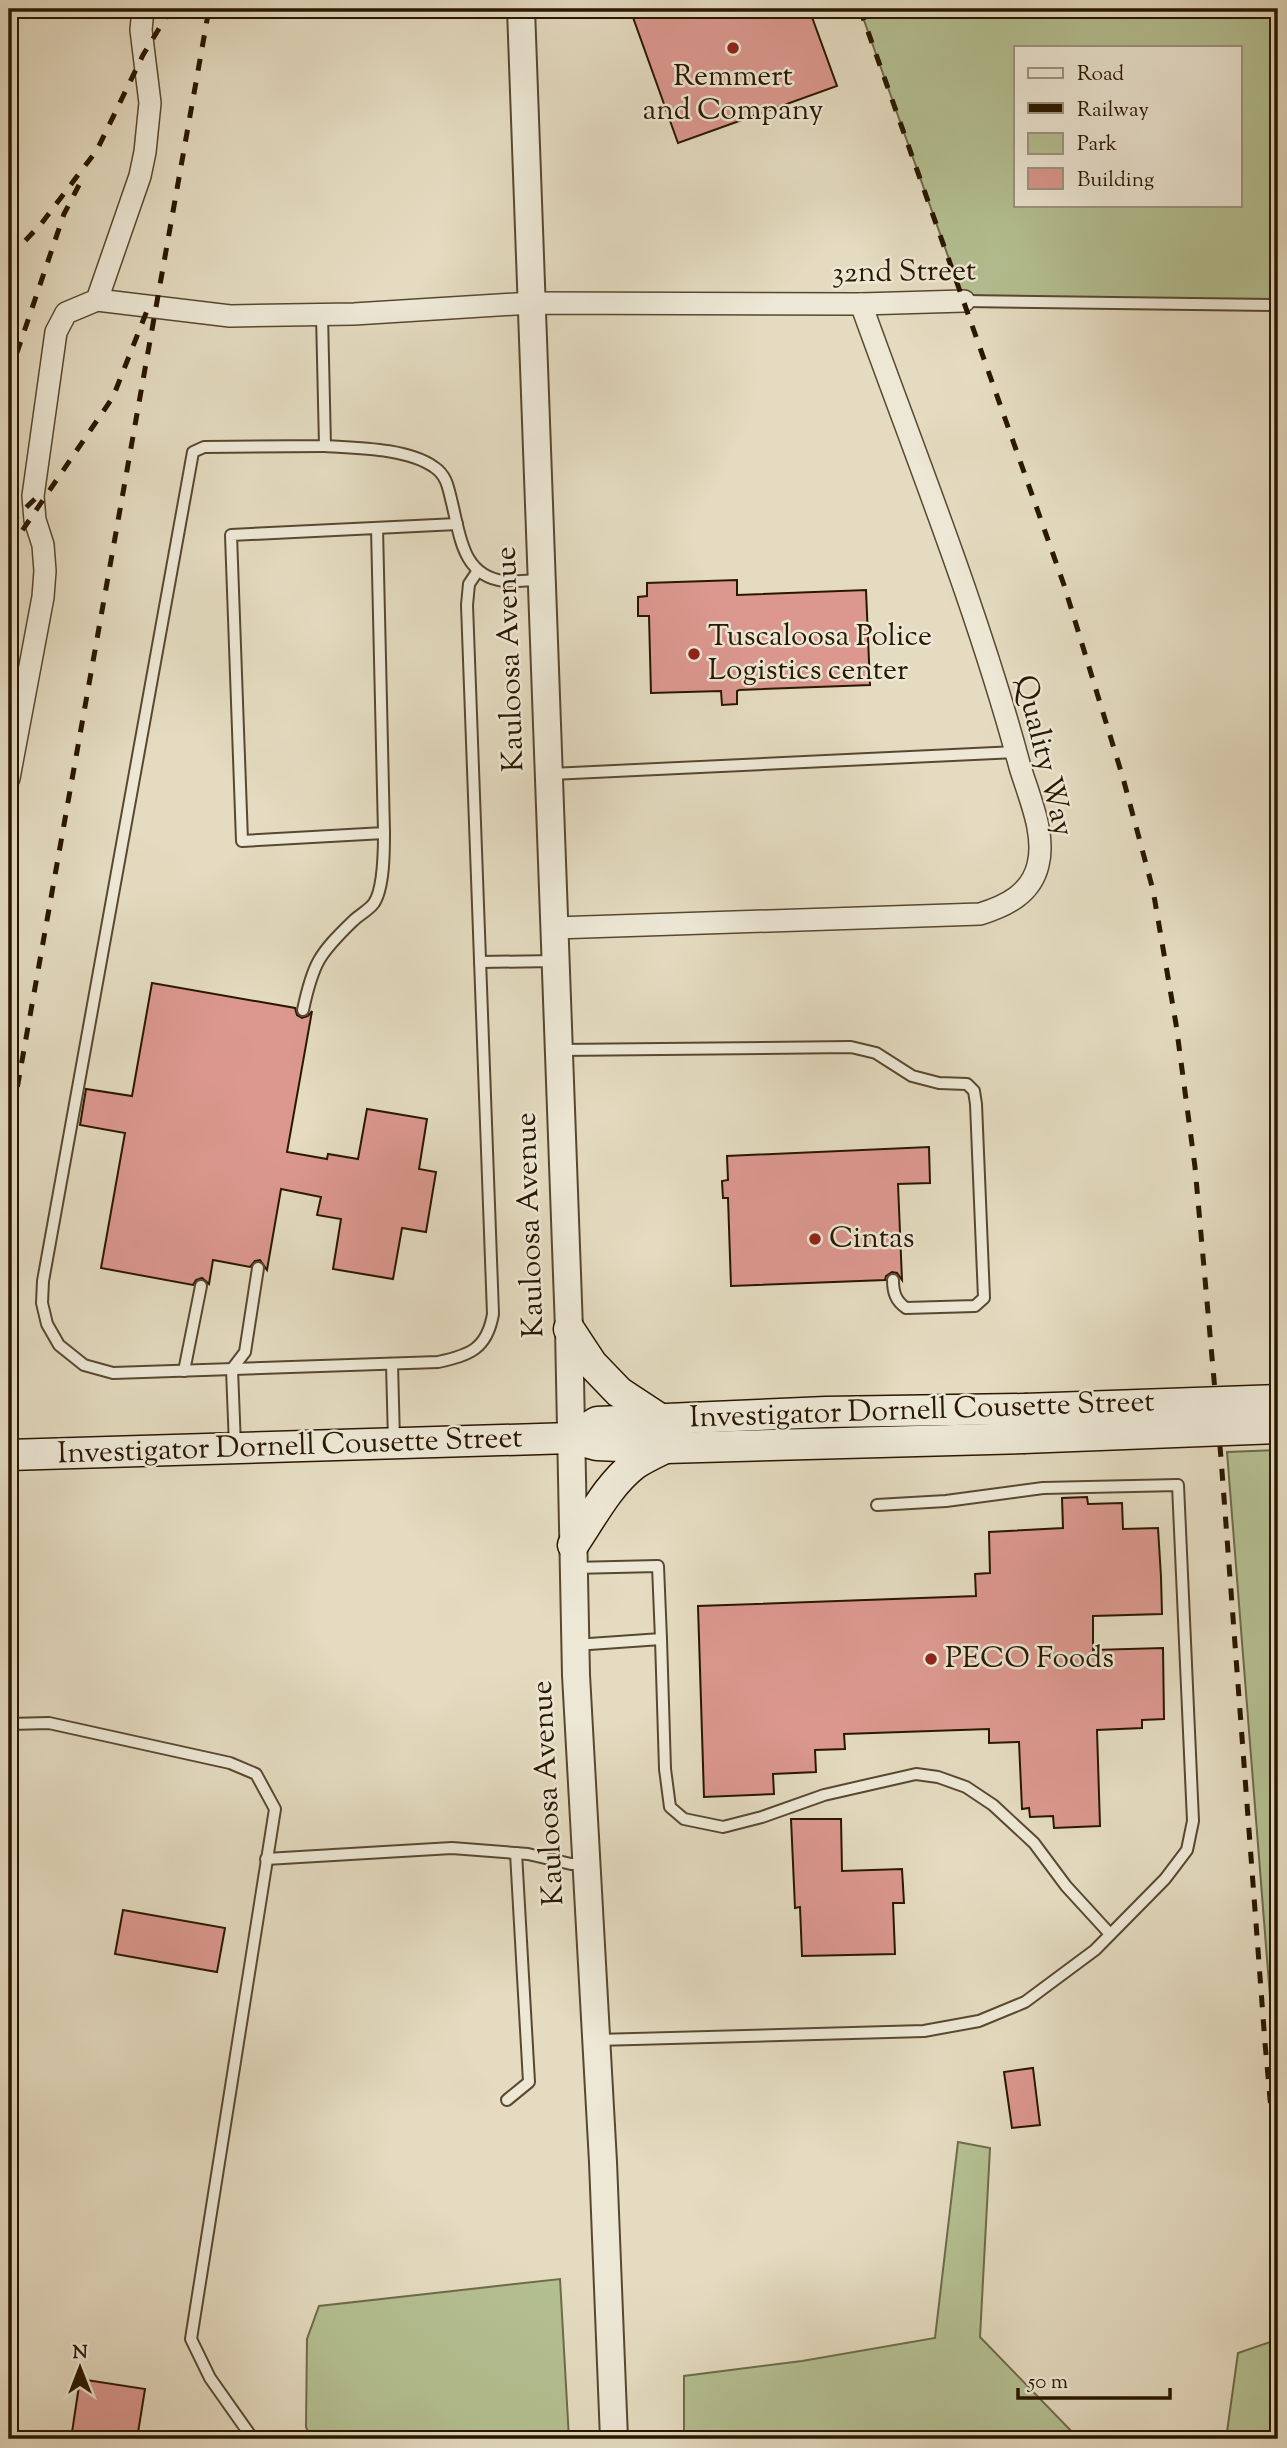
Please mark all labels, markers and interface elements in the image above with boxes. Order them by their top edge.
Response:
marker: Remmert and Company [725,40,741,56]
legend [1014,46,1242,206]
place label: Remmert and Company [642,56,824,133]
text: Road [1077,60,1124,90]
text: Railway [1077,96,1149,126]
text: Park [1077,130,1118,160]
text: Building [1077,166,1154,196]
street label: 32nd Street [831,250,977,296]
street label: Kauloosa Avenue [486,546,536,772]
place label: Tuscaloosa Police Logistics center [708,616,932,693]
marker: Tuscaloosa Police Logistics center [686,646,702,662]
street label: Quality Way [1002,671,1084,841]
street label: Kauloosa Avenue [506,1112,556,1338]
place label: Cintas [829,1218,915,1261]
marker: Cintas [807,1231,823,1247]
street label: Investigator Dornell Cousette Street [689,1381,1155,1441]
street label: Investigator Dornell Cousette Street [57,1417,523,1477]
place label: PECO Foods [945,1638,1114,1681]
marker: PECO Foods [923,1651,939,1667]
street label: Kauloosa Avenue [522,1679,576,1907]
north arrow [46,2332,116,2402]
text: N [72,2340,88,2367]
scale bar [1018,2357,1170,2401]
text: 50 m [1027,2368,1068,2398]

